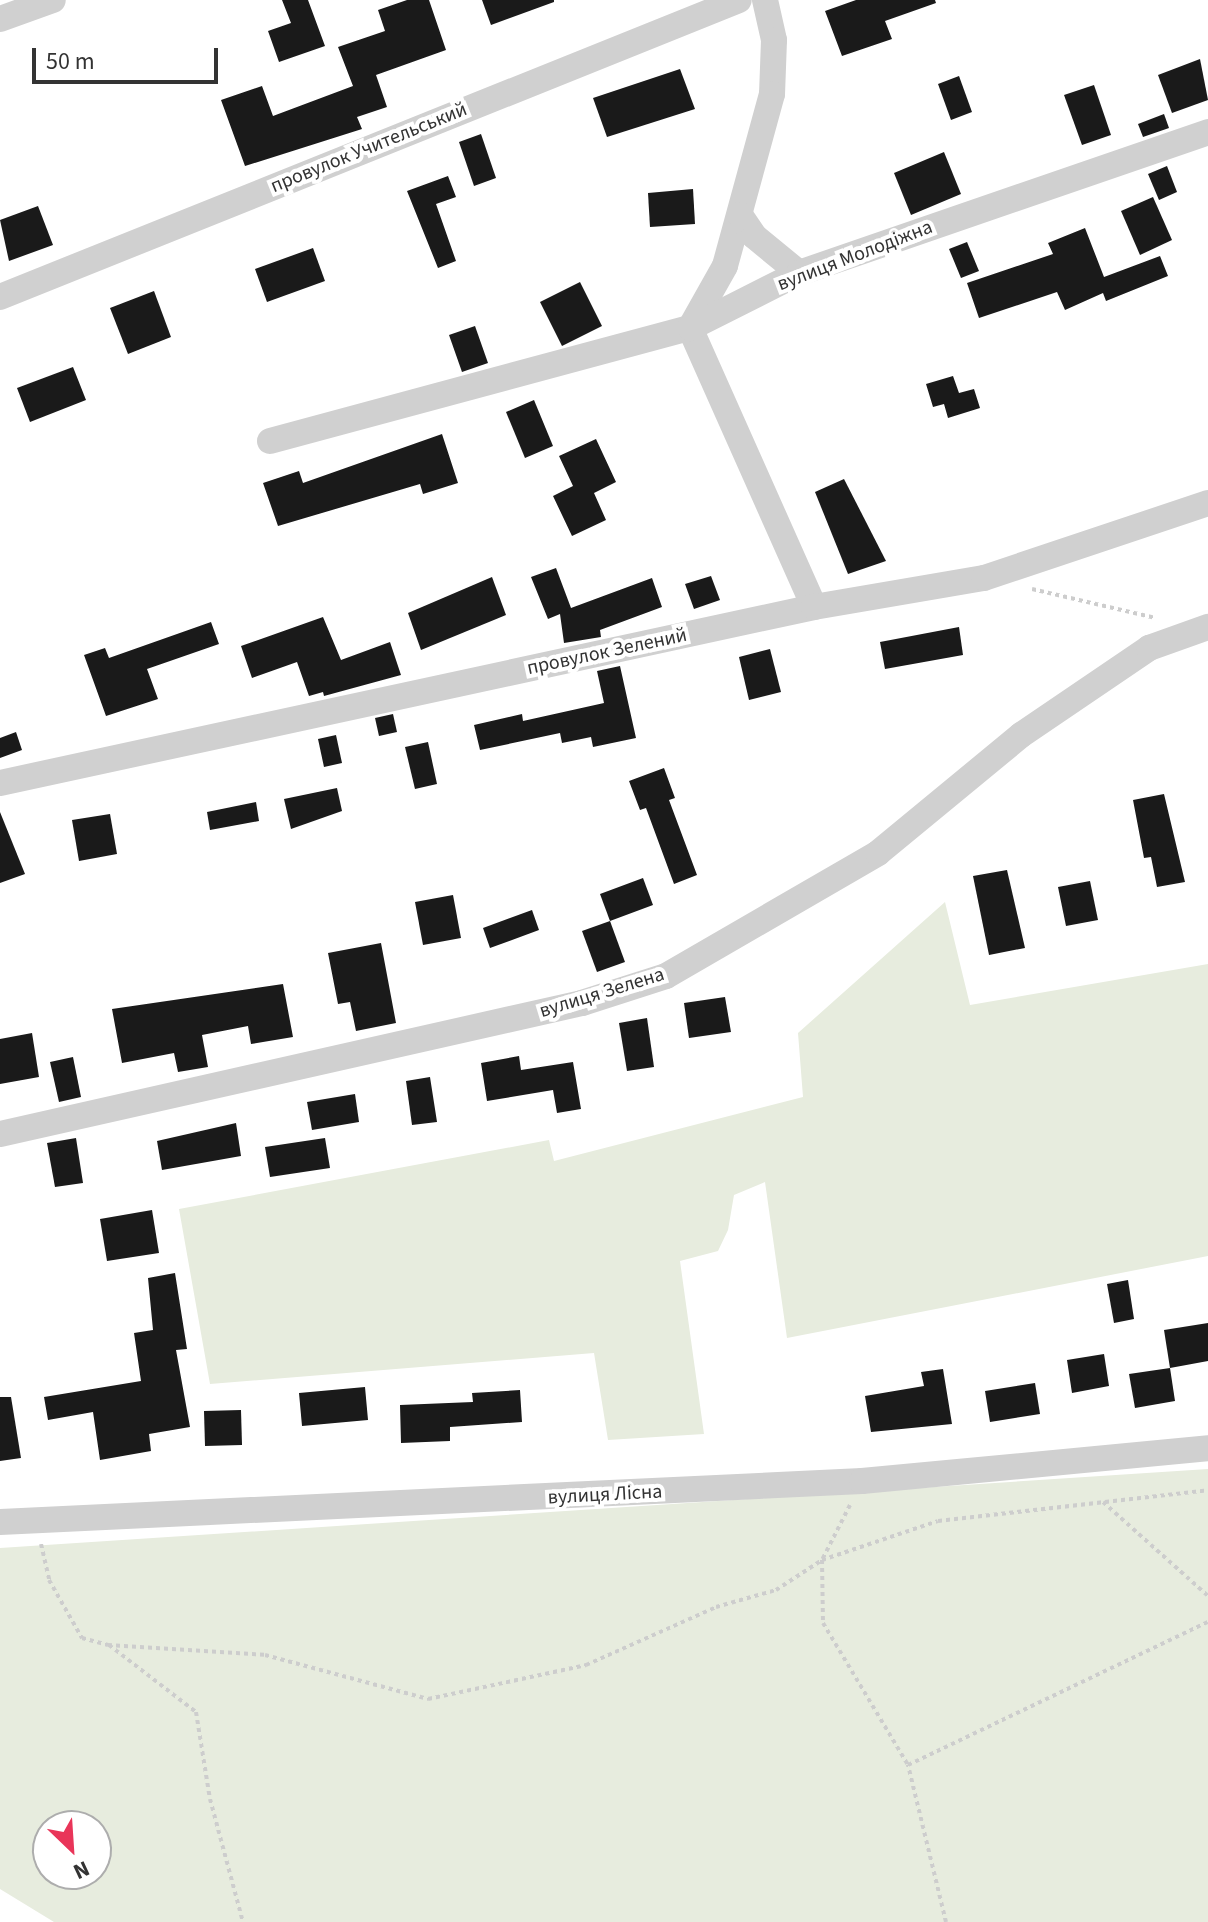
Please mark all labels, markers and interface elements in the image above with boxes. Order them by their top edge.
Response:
scale bar [36,32,222,82]
text: 50 m [46,44,95,79]
street label: провулок Учительський [267,98,471,198]
street label: вулиця Молодіжна [774,215,936,297]
street label: провулок Зелений [525,623,689,681]
street label: вулиця Зелена [537,963,667,1023]
street label: вулиця Лісна [547,1480,663,1510]
north arrow [32,1810,112,1890]
text: N [68,1852,95,1888]

